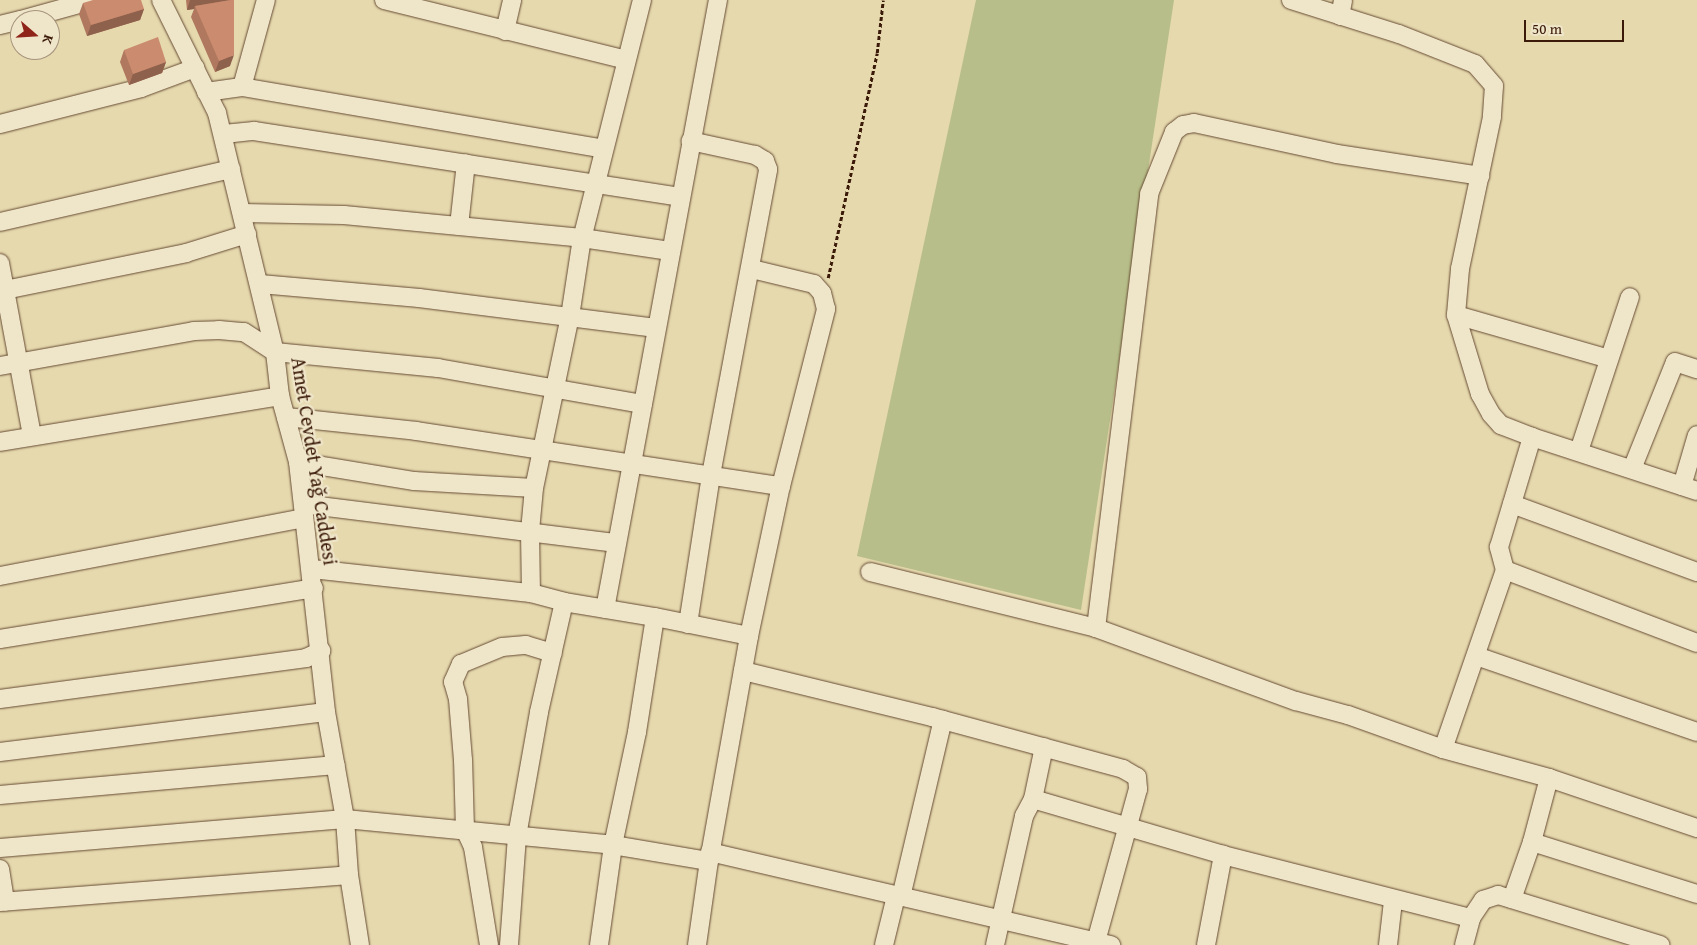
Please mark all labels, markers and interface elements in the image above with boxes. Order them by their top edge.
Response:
north arrow [10,10,60,60]
scale bar [1527,10,1627,42]
text: 50 m [1532,18,1562,39]
text: K [37,32,59,47]
street label: Amet Cevdet Yağ Caddesi [287,355,343,567]

